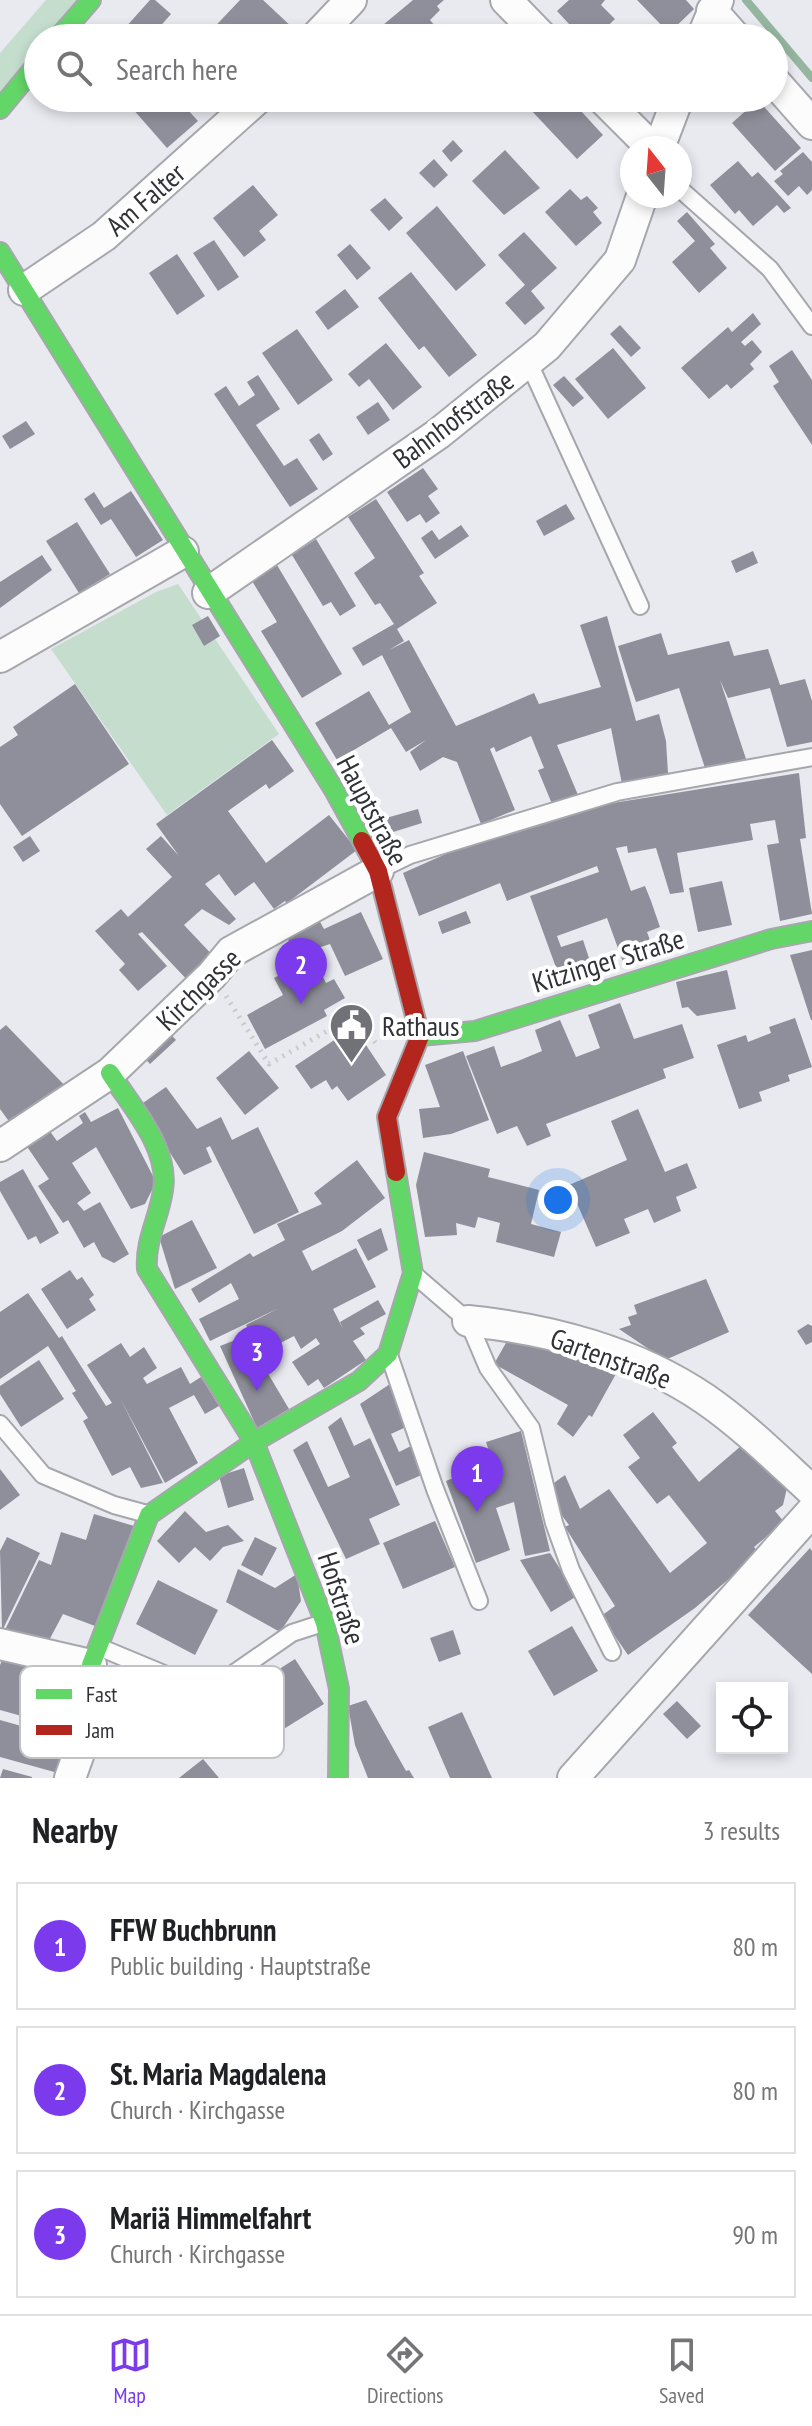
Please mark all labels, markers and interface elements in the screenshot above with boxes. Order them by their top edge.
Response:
search box [24,24,788,112]
icon: search [52,46,96,90]
text: Search here [116,49,238,88]
north arrow [620,136,692,208]
street label: Am Falter [98,154,193,244]
street label: Bahnhofstraße [385,362,521,476]
street label: Hauptstraße [329,749,417,871]
street label: Kitzinger Straße [527,919,689,1001]
pin: 2 [275,938,327,1004]
street label: Kirchgasse [148,940,248,1038]
public building icon: Rathaus [327,1001,375,1064]
place label: Rathaus [382,1007,459,1044]
your location [538,1180,578,1220]
street label: Gartenstraße [546,1319,676,1397]
pin: 3 [231,1325,283,1391]
pin: 1 [451,1446,503,1512]
street label: Hofstraße [310,1547,374,1649]
legend [20,1666,284,1758]
text: Fast [86,1680,117,1708]
map controls [716,1682,788,1754]
button: locate [716,1682,788,1754]
text: Jam [85,1716,114,1744]
text: Nearby [32,1808,117,1852]
text: 3 results [703,1814,780,1847]
text: FFW Buchbrunn [110,1910,277,1949]
text: 1 [54,1930,66,1963]
text: 80 m [732,1930,778,1963]
text: Public building · Hauptstraße [110,1949,371,1982]
text: St. Maria Magdalena [110,2054,326,2093]
text: 2 [54,2074,66,2107]
text: 80 m [732,2074,778,2107]
text: Church · Kirchgasse [110,2093,285,2126]
text: Mariä Himmelfahrt [110,2198,311,2237]
text: 3 [54,2218,66,2251]
text: 90 m [732,2218,778,2251]
text: Church · Kirchgasse [110,2237,285,2270]
tab: Map [108,2333,152,2409]
tab: Directions [367,2333,444,2409]
tab: Saved [659,2333,704,2409]

